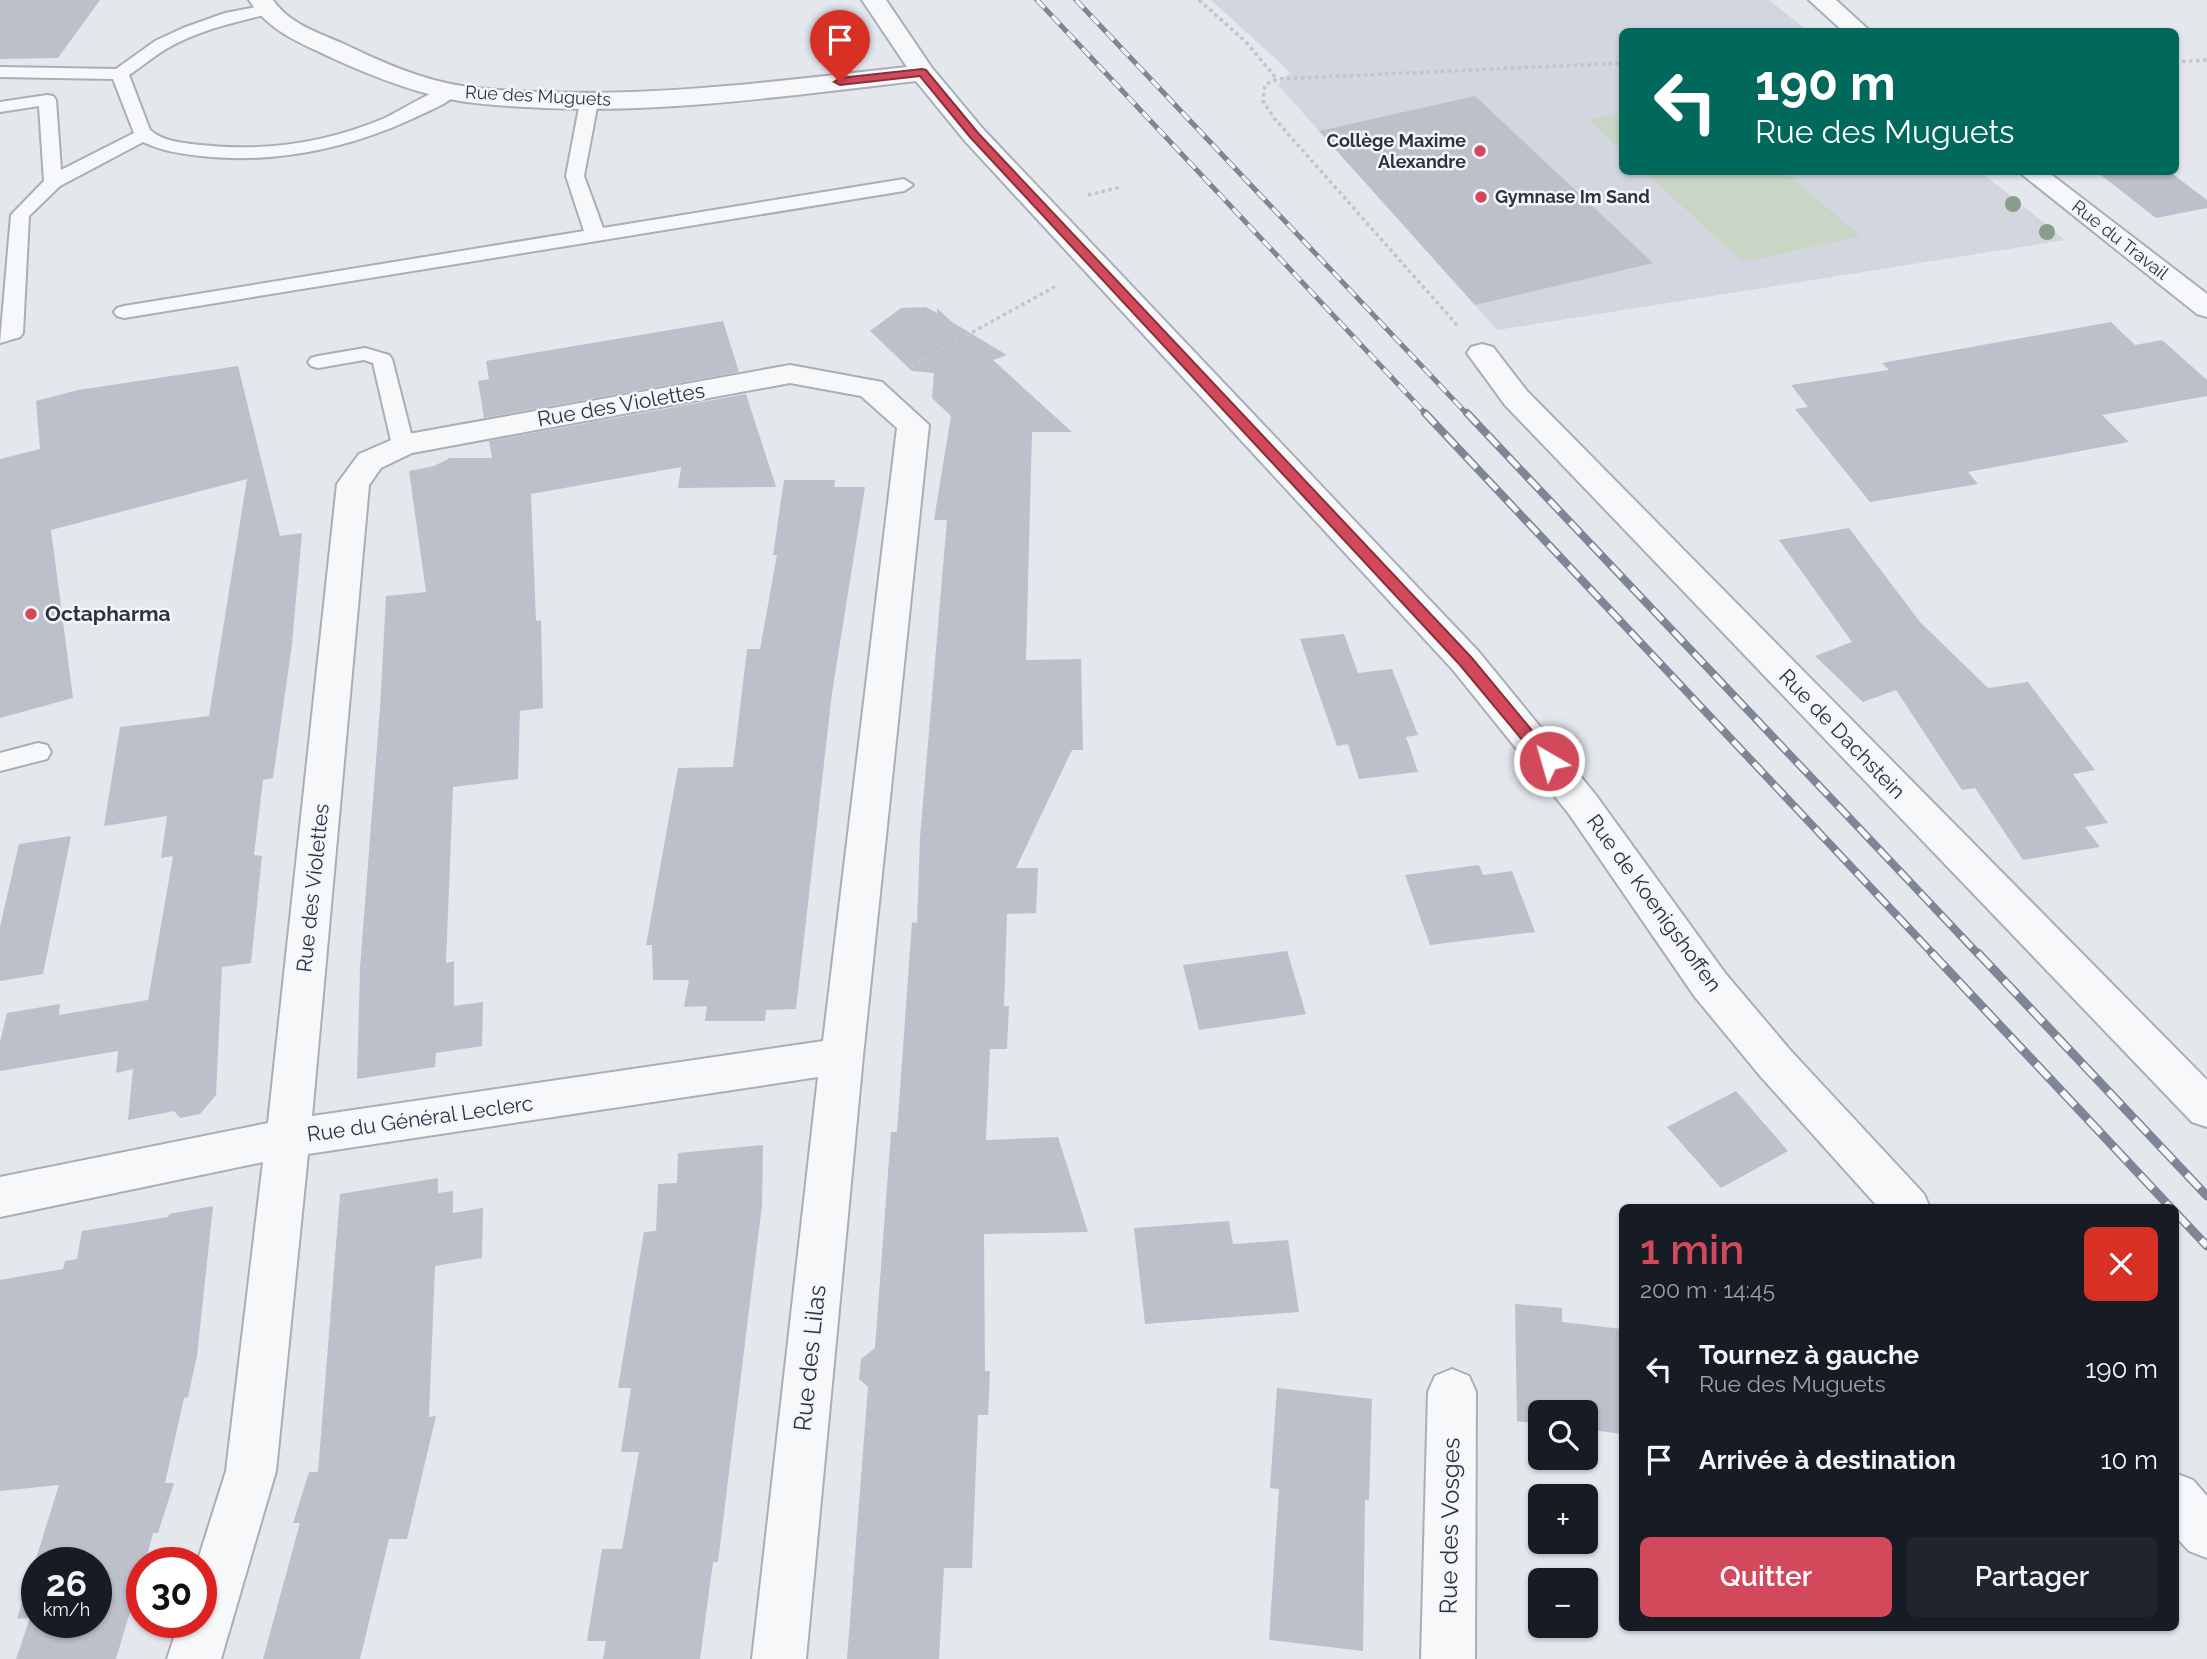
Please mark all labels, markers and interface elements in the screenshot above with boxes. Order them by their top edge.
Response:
pin [810,10,870,82]
icon: arrive [821,21,859,59]
text: 190 m [1755,54,1896,111]
icon: left [1640,56,1731,147]
street label: Rue des Muguets [465,81,612,110]
text: Rue des Muguets [1755,113,2015,150]
place label: Collège Maxime Alexandre [1327,130,1466,172]
marker: Collège Maxime Alexandre [1472,143,1488,159]
place label: Gymnase Im Sand [1495,186,1650,207]
marker: Gymnase Im Sand [1473,189,1489,205]
street label: Rue du Travail [2068,195,2173,284]
street label: Rue des Violettes [535,377,707,432]
place label: Octapharma [45,601,171,626]
marker: Octapharma [23,606,39,622]
street label: Rue de Dachstein [1774,664,1911,804]
position arrow [1512,724,1586,798]
street label: Rue des Violettes [291,802,334,974]
street label: Rue de Koenigshoffen [1582,809,1727,996]
street label: Rue du Général Leclerc [305,1090,535,1147]
text: 1 min [1640,1225,1744,1274]
button: close [2084,1227,2158,1301]
text: 200 m · 14:45 [1640,1276,1775,1303]
street label: Rue des Lilas [787,1283,832,1433]
text: Tournez à gauche [1699,1340,1919,1370]
icon: left [1640,1350,1678,1388]
text: 190 m [2085,1354,2158,1384]
text: Rue des Muguets [1699,1370,1886,1397]
map controls [1528,1400,1598,1638]
button: search [1528,1400,1598,1470]
street label: Rue des Vosges [1433,1437,1466,1615]
icon: arrive [1640,1441,1678,1479]
text: Arrivée à destination [1699,1445,1956,1475]
text: 10 m [2100,1445,2158,1475]
button: + [1528,1484,1598,1554]
button: Quitter [1640,1537,1892,1617]
button: Partager [1906,1537,2158,1617]
speed limit sign: 30 [126,1547,217,1638]
text: 26 [46,1563,87,1604]
button: − [1528,1568,1598,1638]
text: km/h [43,1599,90,1620]

